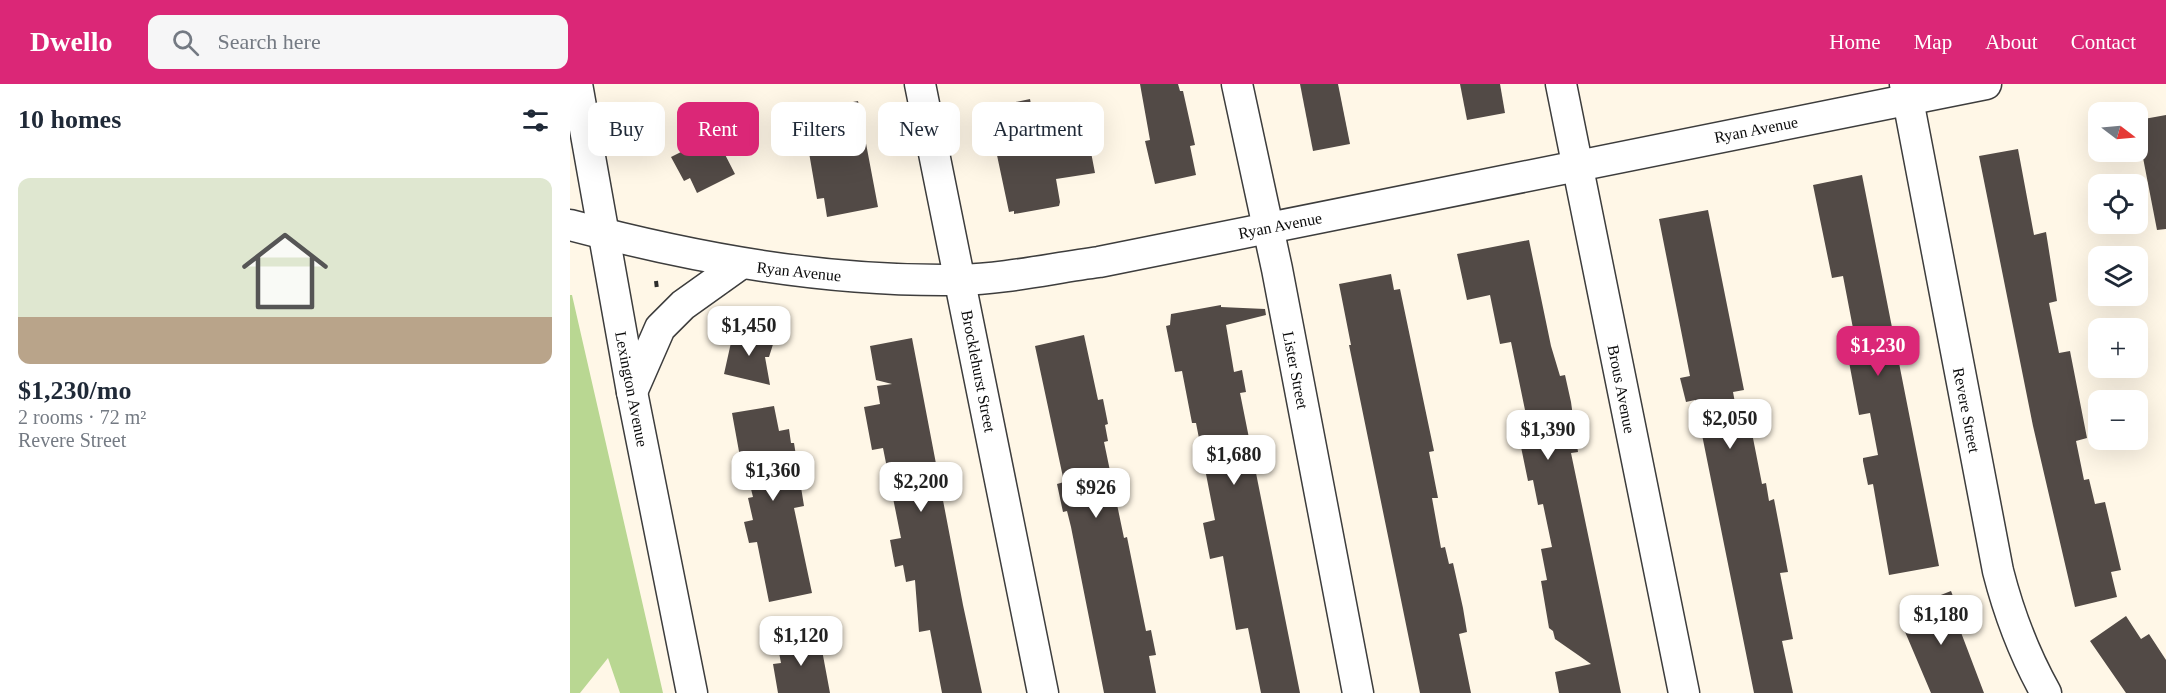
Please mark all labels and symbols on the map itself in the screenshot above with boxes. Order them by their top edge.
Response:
north arrow [2088,102,2148,162]
street label: Ryan Avenue [1713,113,1800,147]
street label: Ryan Avenue [1237,209,1324,243]
street label: Ryan Avenue [756,259,842,285]
pin: $1,450 [700,306,798,357]
street label: Brocklehurst Street [958,309,999,434]
pin: $1,230 [1829,326,1927,377]
street label: Lexington Avenue [611,330,651,449]
street label: Lister Street [1280,330,1311,411]
street label: Brous Avenue [1605,343,1638,435]
street label: Revere Street [1950,366,1983,455]
pin: $2,050 [1681,399,1779,450]
pin: $1,390 [1499,410,1597,461]
pin: $1,680 [1185,435,1283,486]
pin: $1,360 [724,451,822,502]
pin: $2,200 [872,462,970,513]
pin: $926 [1060,468,1132,519]
pin: $1,180 [1892,595,1990,646]
pin: $1,120 [752,616,850,667]

